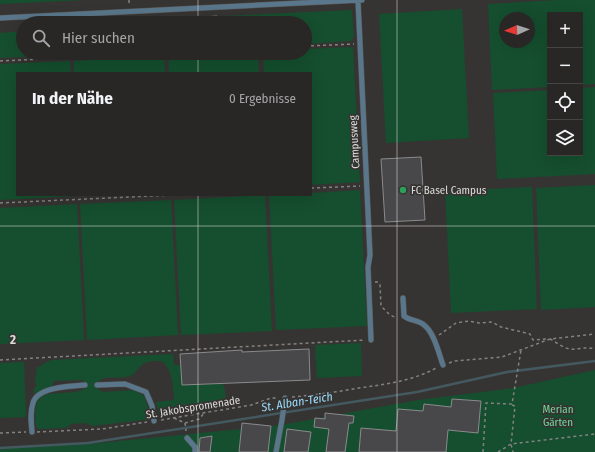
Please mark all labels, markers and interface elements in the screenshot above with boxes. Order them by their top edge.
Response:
north arrow [499,12,535,48]
map controls [547,12,583,156]
button: + [547,12,583,48]
search box [16,16,312,60]
icon: search [30,27,52,49]
text: Hier suchen [62,29,135,47]
button: − [547,48,583,84]
button: locate [547,84,583,120]
text: In der Nähe [32,88,113,109]
text: 0 Ergebnisse [229,91,296,106]
street label: Campusweg [347,114,362,169]
button: layers [547,120,583,156]
place label: FC Basel Campus [411,184,487,197]
marker: FC Basel Campus [398,185,408,195]
text: 2 [9,332,16,347]
water label: St. Alban-Teich [259,389,334,415]
street label: St. Jakobspromenade [145,394,241,421]
park label: Merian Gärten [542,403,574,429]

